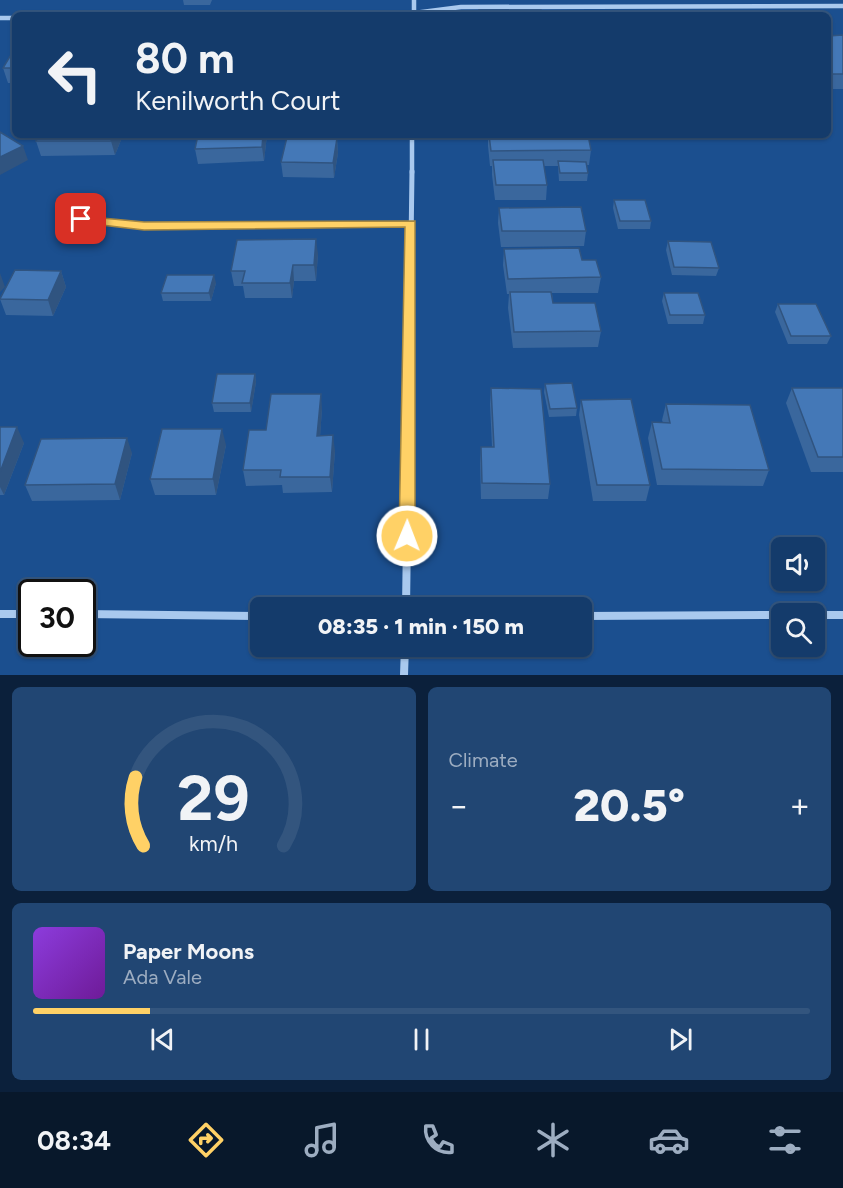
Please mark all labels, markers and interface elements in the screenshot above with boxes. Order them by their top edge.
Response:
text: 80 m [135,33,235,84]
icon: left [36,36,114,114]
text: Kenilworth Court [135,84,340,117]
pin [55,193,106,244]
icon: arrive [64,202,97,235]
position arrow [375,504,439,568]
map controls [771,537,825,657]
button: sound [771,537,825,591]
speed limit sign: 30 [18,579,96,657]
button: search [771,603,825,657]
text: 08:35 · 1 min · 150 m [318,613,524,640]
text: Climate [449,748,518,772]
text: 29 [178,761,250,836]
text: 20.5° [574,778,685,832]
text: − [449,786,469,825]
text: + [789,786,810,825]
text: km/h [189,831,238,856]
text: Paper Moons [123,938,254,965]
text: Ada Vale [123,965,202,989]
icon: previous [146,1023,179,1056]
icon: pause [405,1023,438,1056]
icon: next [664,1023,697,1056]
icon: directions [185,1119,227,1161]
icon: music [301,1119,343,1161]
icon: phone [417,1119,459,1161]
icon: climate [532,1119,574,1161]
icon: car [648,1119,690,1161]
icon: filters [764,1119,806,1161]
text: 08:34 [37,1124,111,1157]

